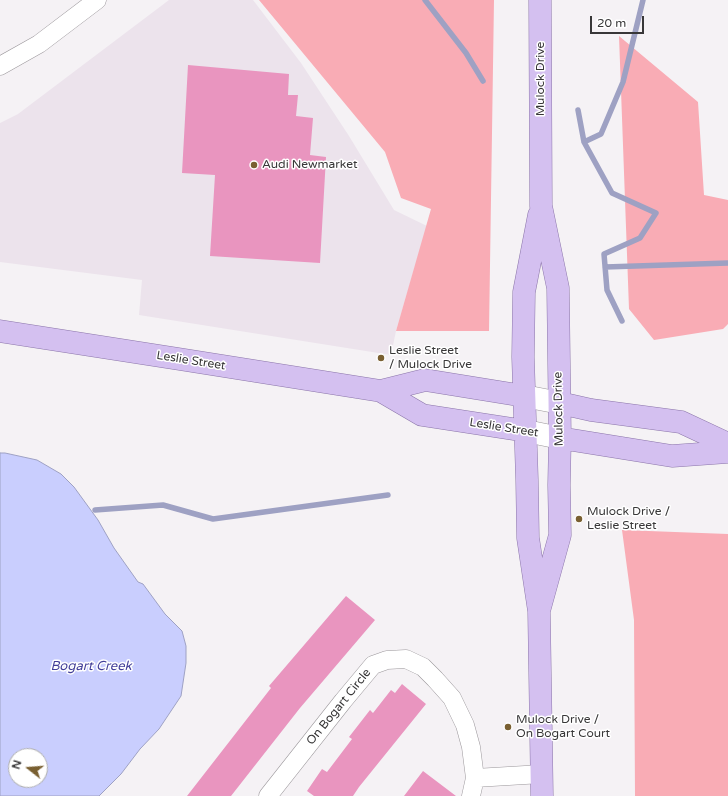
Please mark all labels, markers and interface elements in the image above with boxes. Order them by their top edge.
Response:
scale bar [592,8,646,34]
text: 20 m [597,16,626,30]
street label: Mulock Drive [534,42,548,116]
place label: Audi Newmarket [262,158,358,172]
marker: Audi Newmarket [249,160,259,170]
place label: Leslie Street / Mulock Drive [389,344,472,372]
street label: Leslie Street [155,348,227,374]
marker: Leslie Street / Mulock Drive [376,353,386,363]
street label: Mulock Drive [551,372,567,446]
street label: Leslie Street [468,415,540,441]
place label: Mulock Drive / Leslie Street [587,505,670,533]
marker: Mulock Drive / Leslie Street [574,514,584,524]
water label: Bogart Creek [50,659,132,675]
street label: On Bogart Circle [304,666,374,748]
place label: Mulock Drive / On Bogart Court [516,713,610,741]
marker: Mulock Drive / On Bogart Court [503,722,513,732]
north arrow [8,748,48,788]
text: N [9,759,25,771]

